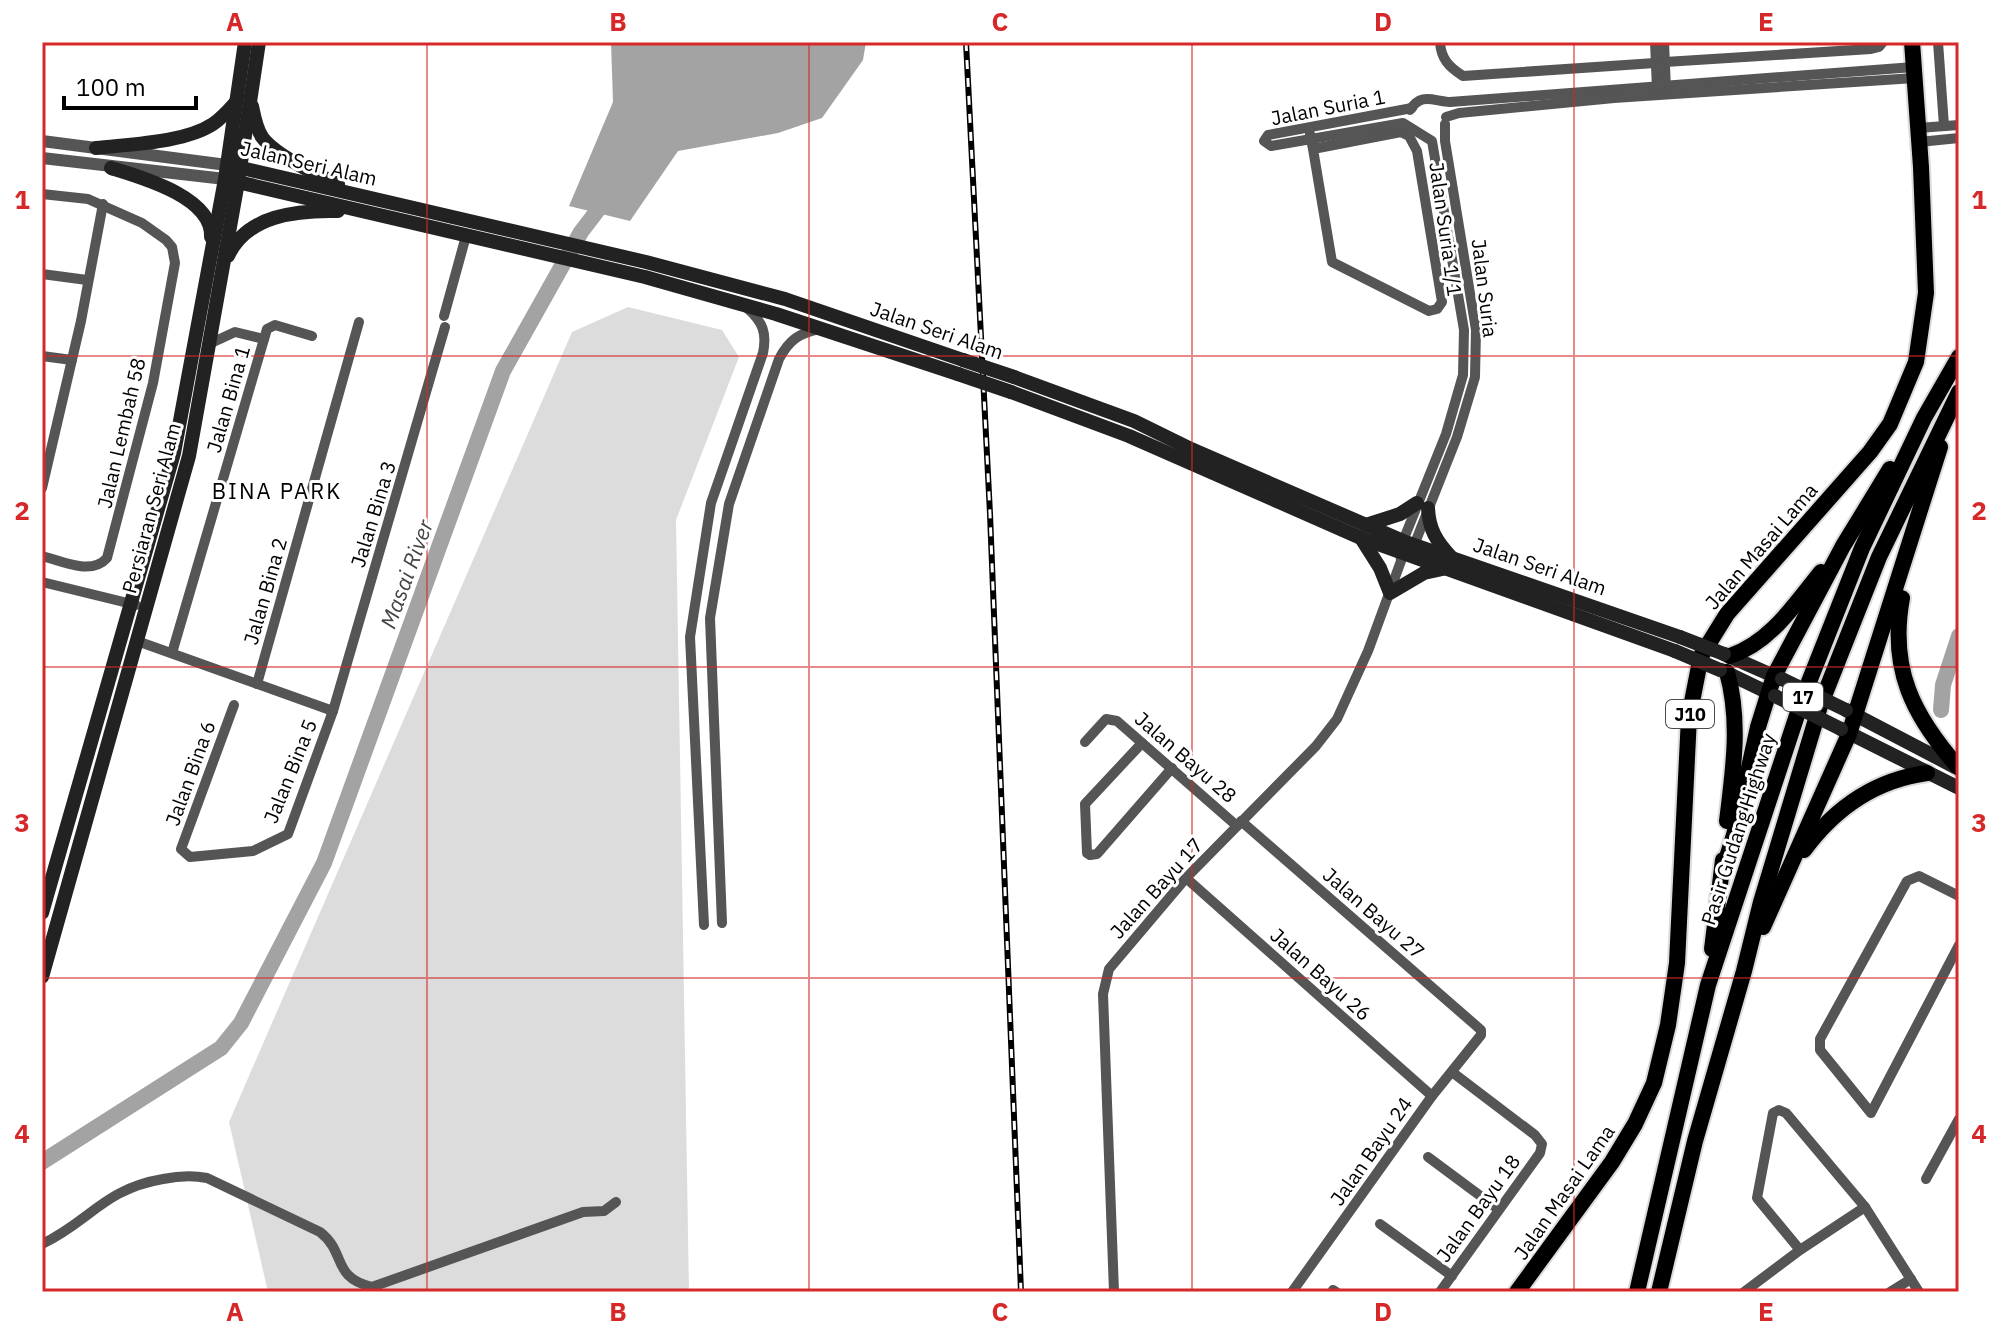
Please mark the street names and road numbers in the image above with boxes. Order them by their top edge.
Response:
street label: Jalan Suria 1 [1269,83,1387,131]
street label: Jalan Seri Alam [238,134,380,192]
street label: Jalan Suria 1/1 [1423,160,1469,298]
street label: Jalan Suria [1466,237,1504,339]
street label: Jalan Seri Alam [867,295,1007,365]
street label: Jalan Bina 1 [200,342,256,456]
street label: Jalan Lembah 58 [91,355,151,511]
street label: Persiaran Seri Alam [115,420,187,596]
street label: Jalan Bina 3 [344,458,402,570]
street label: Jalan Masai Lama [1699,477,1824,615]
street label: Jalan Seri Alam [1470,531,1610,601]
street label: Jalan Bina 2 [237,534,293,648]
road number: 17 [1783,683,1823,711]
road number: J10 [1666,700,1714,728]
street label: Jalan Bayu 28 [1129,705,1243,809]
street label: Jalan Bina 5 [257,715,323,827]
street label: Jalan Bina 6 [159,717,221,829]
street label: Pasir Gudang Highway [1694,730,1782,928]
street label: Jalan Bayu 17 [1104,832,1208,944]
street label: Jalan Bayu 27 [1317,861,1431,965]
street label: Jalan Bayu 26 [1265,922,1377,1026]
street label: Jalan Bayu 24 [1324,1091,1418,1211]
street label: Jalan Masai Lama [1507,1119,1621,1265]
street label: Jalan Bayu 18 [1430,1149,1526,1267]

